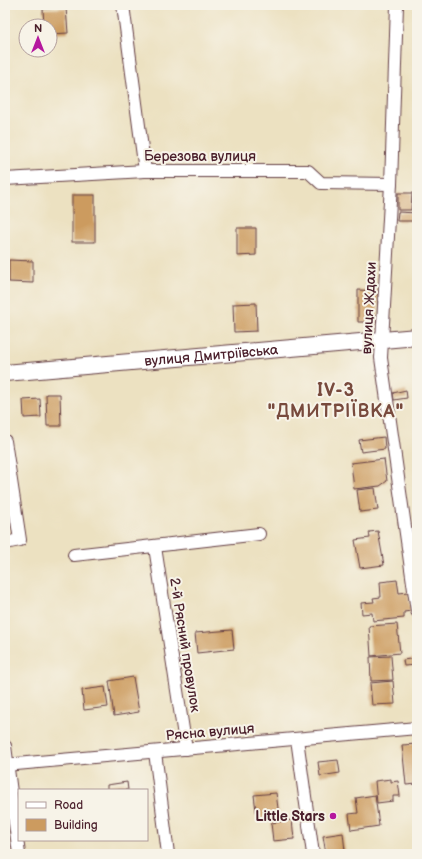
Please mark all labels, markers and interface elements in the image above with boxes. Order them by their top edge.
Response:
north arrow [18,18,58,58]
text: N [34,22,42,35]
street label: Березова вулиця [144,148,256,165]
street label: вулиця Ждахи [358,261,380,355]
street label: вулиця Дмитріївська [144,341,280,369]
district label: IV-3 "ДМИТРІЇВКА" [268,380,404,422]
street label: 2-й Рясний провулок [166,577,204,714]
street label: Рясна вулиця [165,720,255,744]
legend [18,789,148,841]
text: Road [54,798,83,813]
place label: Little Stars [255,808,325,825]
marker: Little Stars [328,811,338,821]
text: Building [54,818,98,833]

